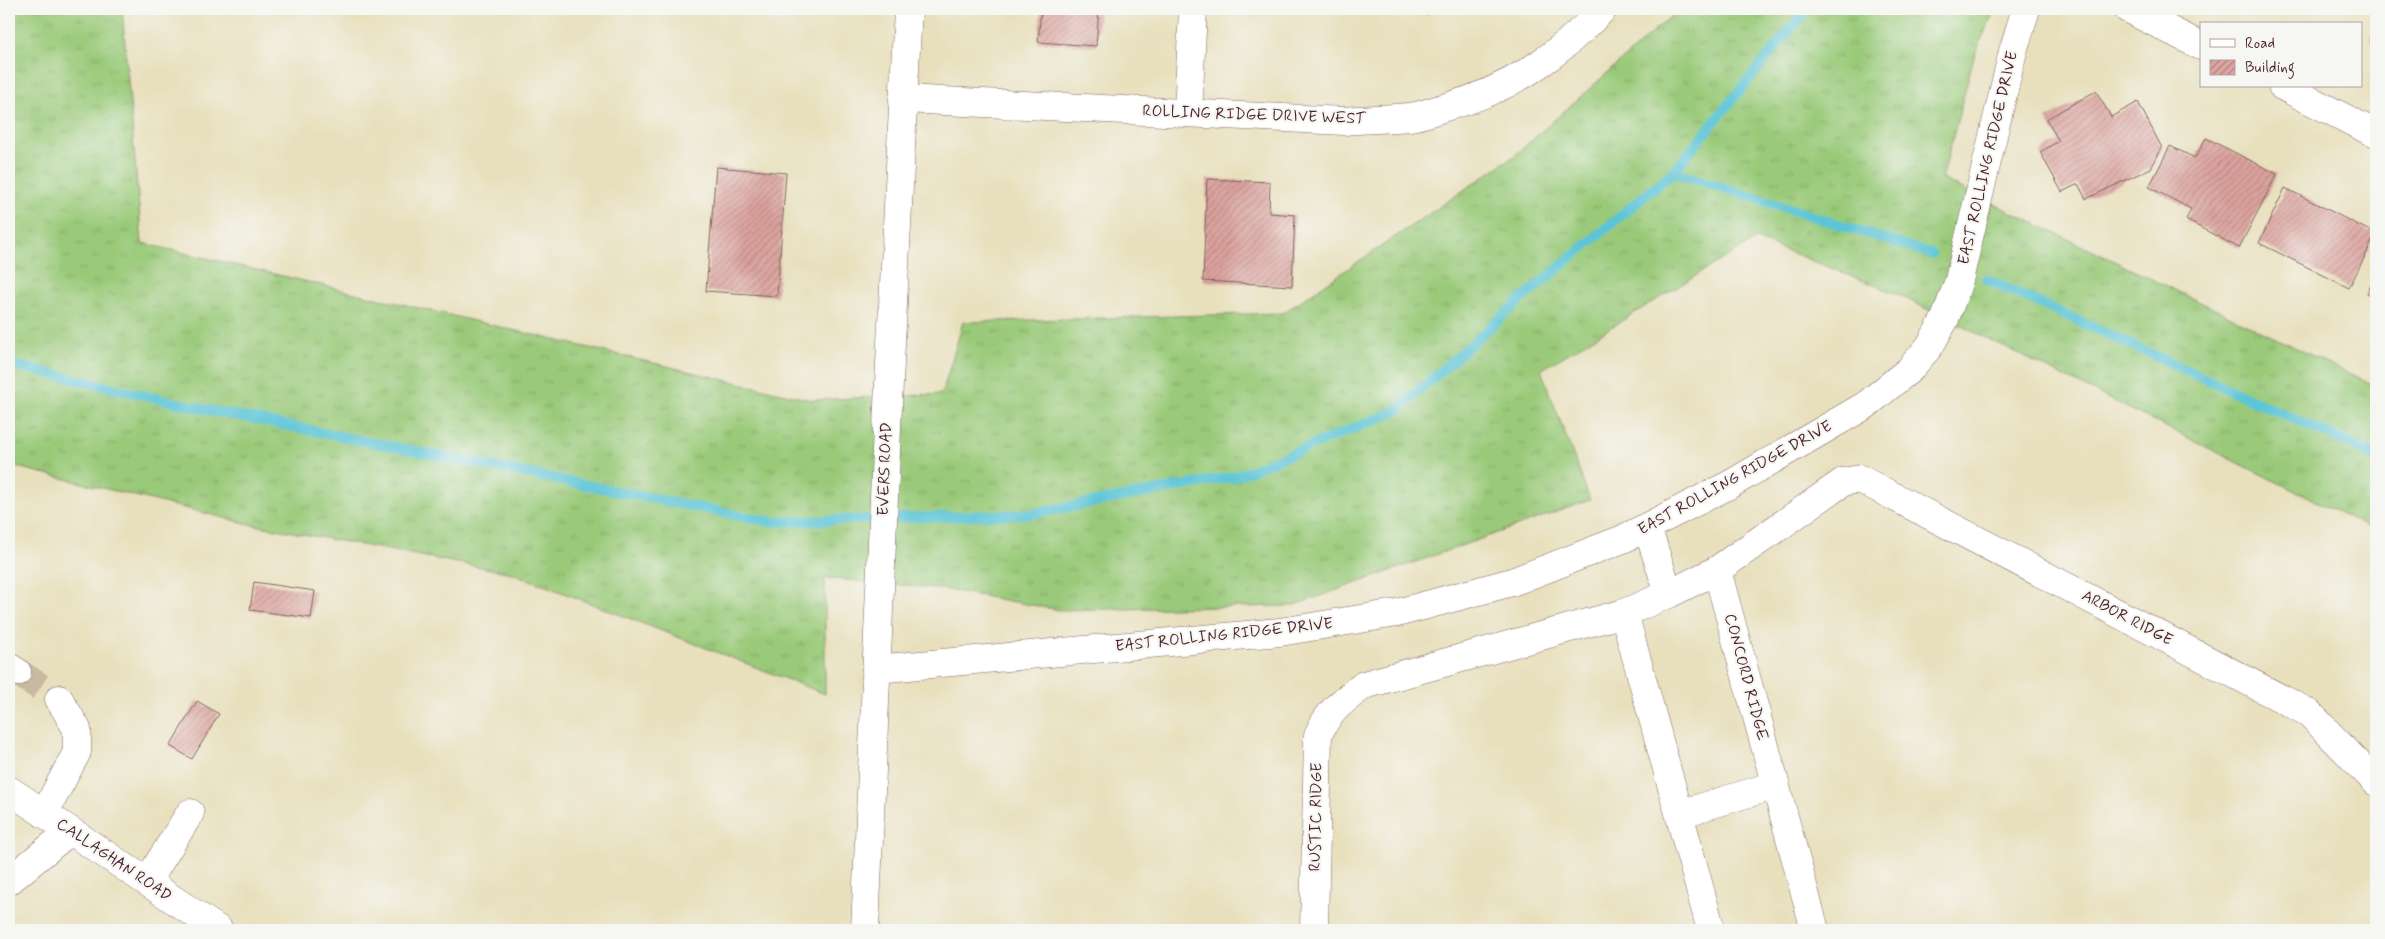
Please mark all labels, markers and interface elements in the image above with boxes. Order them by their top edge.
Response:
legend [2200,22,2362,88]
text: Road [2245,34,2275,54]
street label: EAST ROLLING RIDGE DRIVE [1953,49,2023,267]
text: Building [2245,58,2295,79]
street label: ROLLING RIDGE DRIVE WEST [1142,101,1367,129]
street label: EAST ROLLING RIDGE DRIVE [1634,416,1836,540]
street label: EVERS ROAD [873,422,897,516]
street label: ARBOR RIDGE [2078,585,2176,651]
street label: CONCORD RIDGE [1719,611,1773,743]
street label: EAST ROLLING RIDGE DRIVE [1114,613,1334,657]
street label: RUSTIC RIDGE [1305,762,1327,872]
street label: CALLAGHAN ROAD [52,814,176,906]

